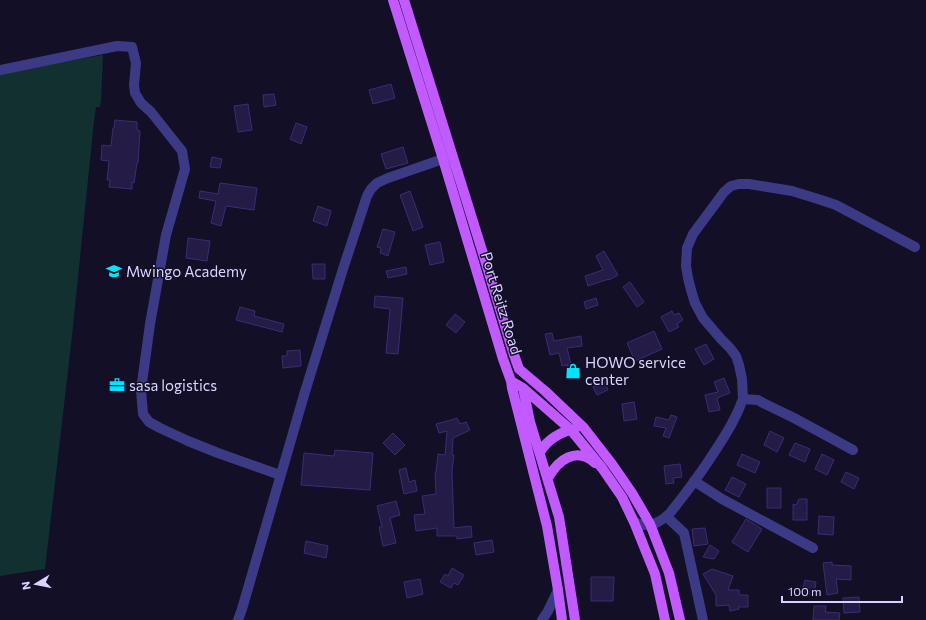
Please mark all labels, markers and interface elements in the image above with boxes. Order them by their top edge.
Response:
street label: Port Reitz Road [478,250,526,356]
school or university icon: Mwingo Academy [105,262,123,280]
place label: Mwingo Academy [126,262,247,280]
place label: HOWO service center [585,353,686,388]
shop icon: HOWO service center [564,362,582,380]
office icon: sasa logistics [108,376,126,394]
place label: sasa logistics [129,376,217,394]
north arrow [16,564,56,604]
scale bar [782,578,902,604]
text: N [19,581,33,591]
text: 100 m [788,584,822,598]

